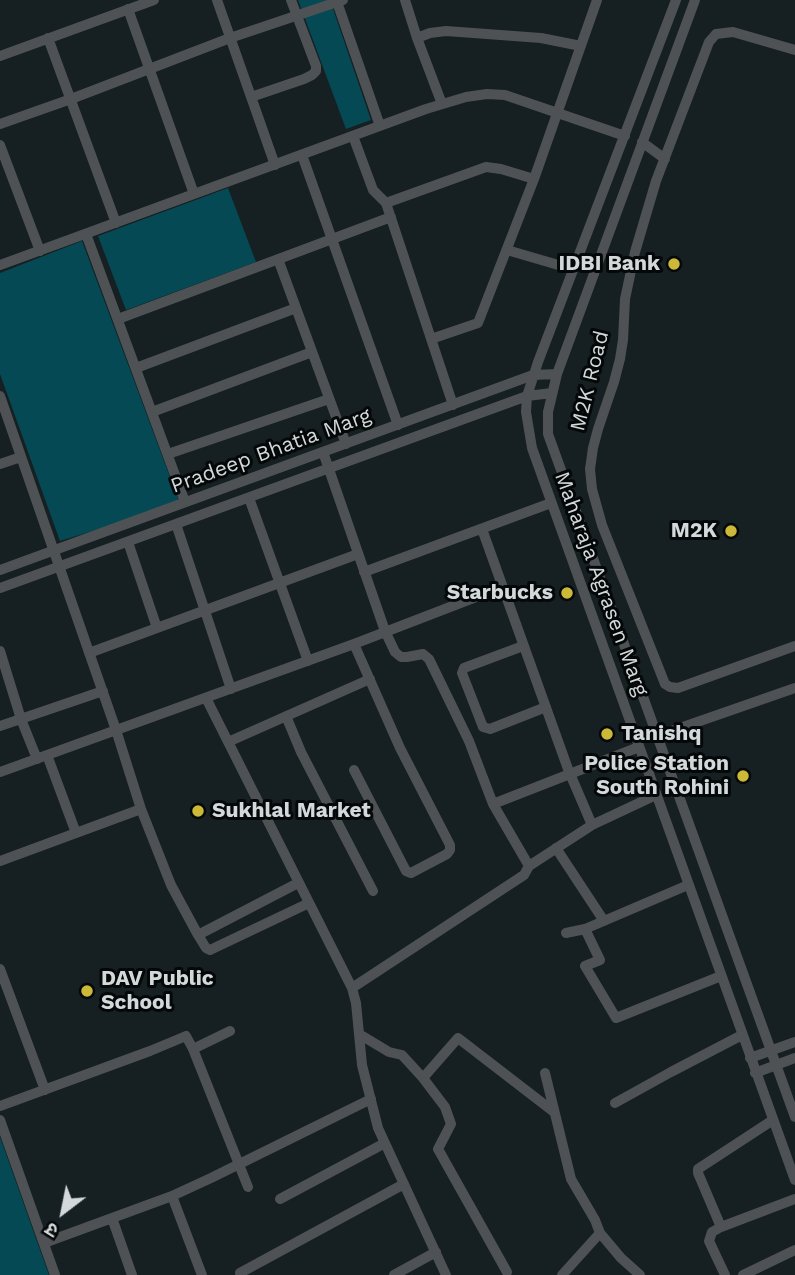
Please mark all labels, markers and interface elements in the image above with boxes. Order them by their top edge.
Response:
place label: IDBI Bank [559,251,660,277]
marker: IDBI Bank [666,256,682,272]
street label: M2K Road [565,328,615,434]
street label: Pradeep Bhatia Marg [167,403,375,499]
street label: Maharaja Agrasen Marg [549,468,653,700]
place label: M2K [671,518,717,544]
marker: M2K [723,523,739,539]
place label: Starbucks [447,580,553,606]
marker: Starbucks [559,585,575,601]
place label: Tanishq [621,721,702,747]
marker: Tanishq [599,726,615,742]
place label: Police Station South Rohini [584,751,729,801]
marker: Police Station South Rohini [735,768,751,784]
place label: Sukhlal Market [212,798,371,824]
marker: Sukhlal Market [190,803,206,819]
place label: DAV Public School [101,966,214,1016]
marker: DAV Public School [79,983,95,999]
north arrow [28,1177,98,1247]
text: उ [41,1218,62,1243]

